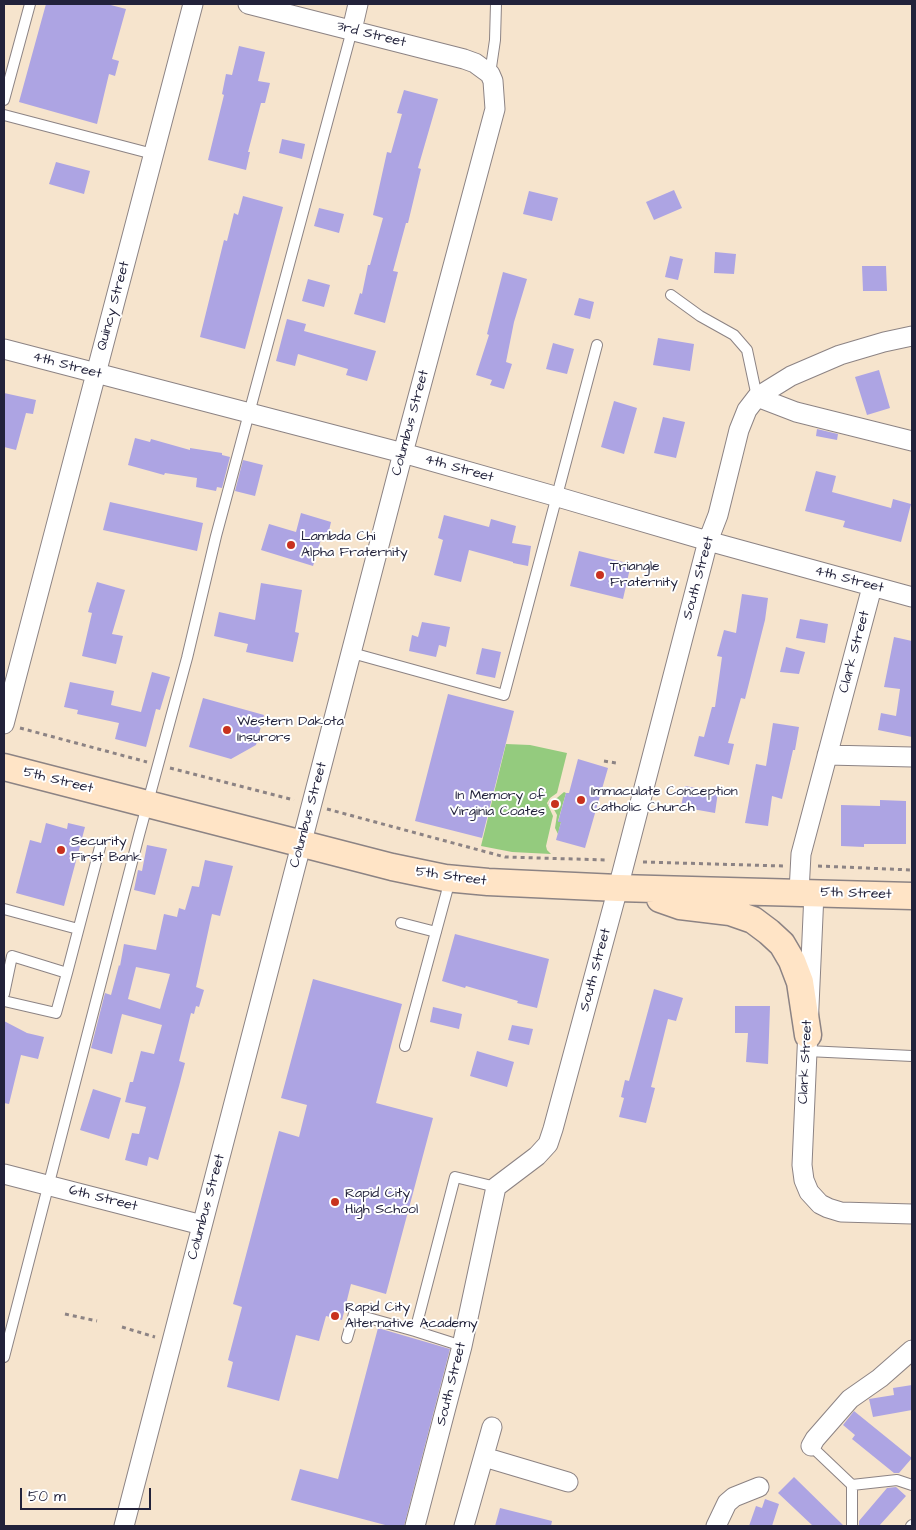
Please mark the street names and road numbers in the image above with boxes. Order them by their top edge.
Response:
street label: 3rd Street [335,18,407,52]
street label: Quincy Street [94,260,134,352]
street label: 4th Street [31,349,103,383]
street label: Columbus Street [389,368,433,478]
street label: 4th Street [423,451,495,487]
street label: South Street [680,535,718,621]
street label: 4th Street [813,563,885,597]
street label: Clark Street [836,609,874,695]
street label: Columbus Street [287,760,331,870]
street label: 5th Street [21,764,95,798]
street label: 5th Street [415,864,487,890]
street label: 5th Street [820,884,892,904]
street label: South Street [577,927,615,1013]
street label: Clark Street [795,1019,817,1105]
street label: Columbus Street [185,1152,229,1262]
street label: 6th Street [67,1182,139,1216]
street label: South Street [434,1341,470,1427]

